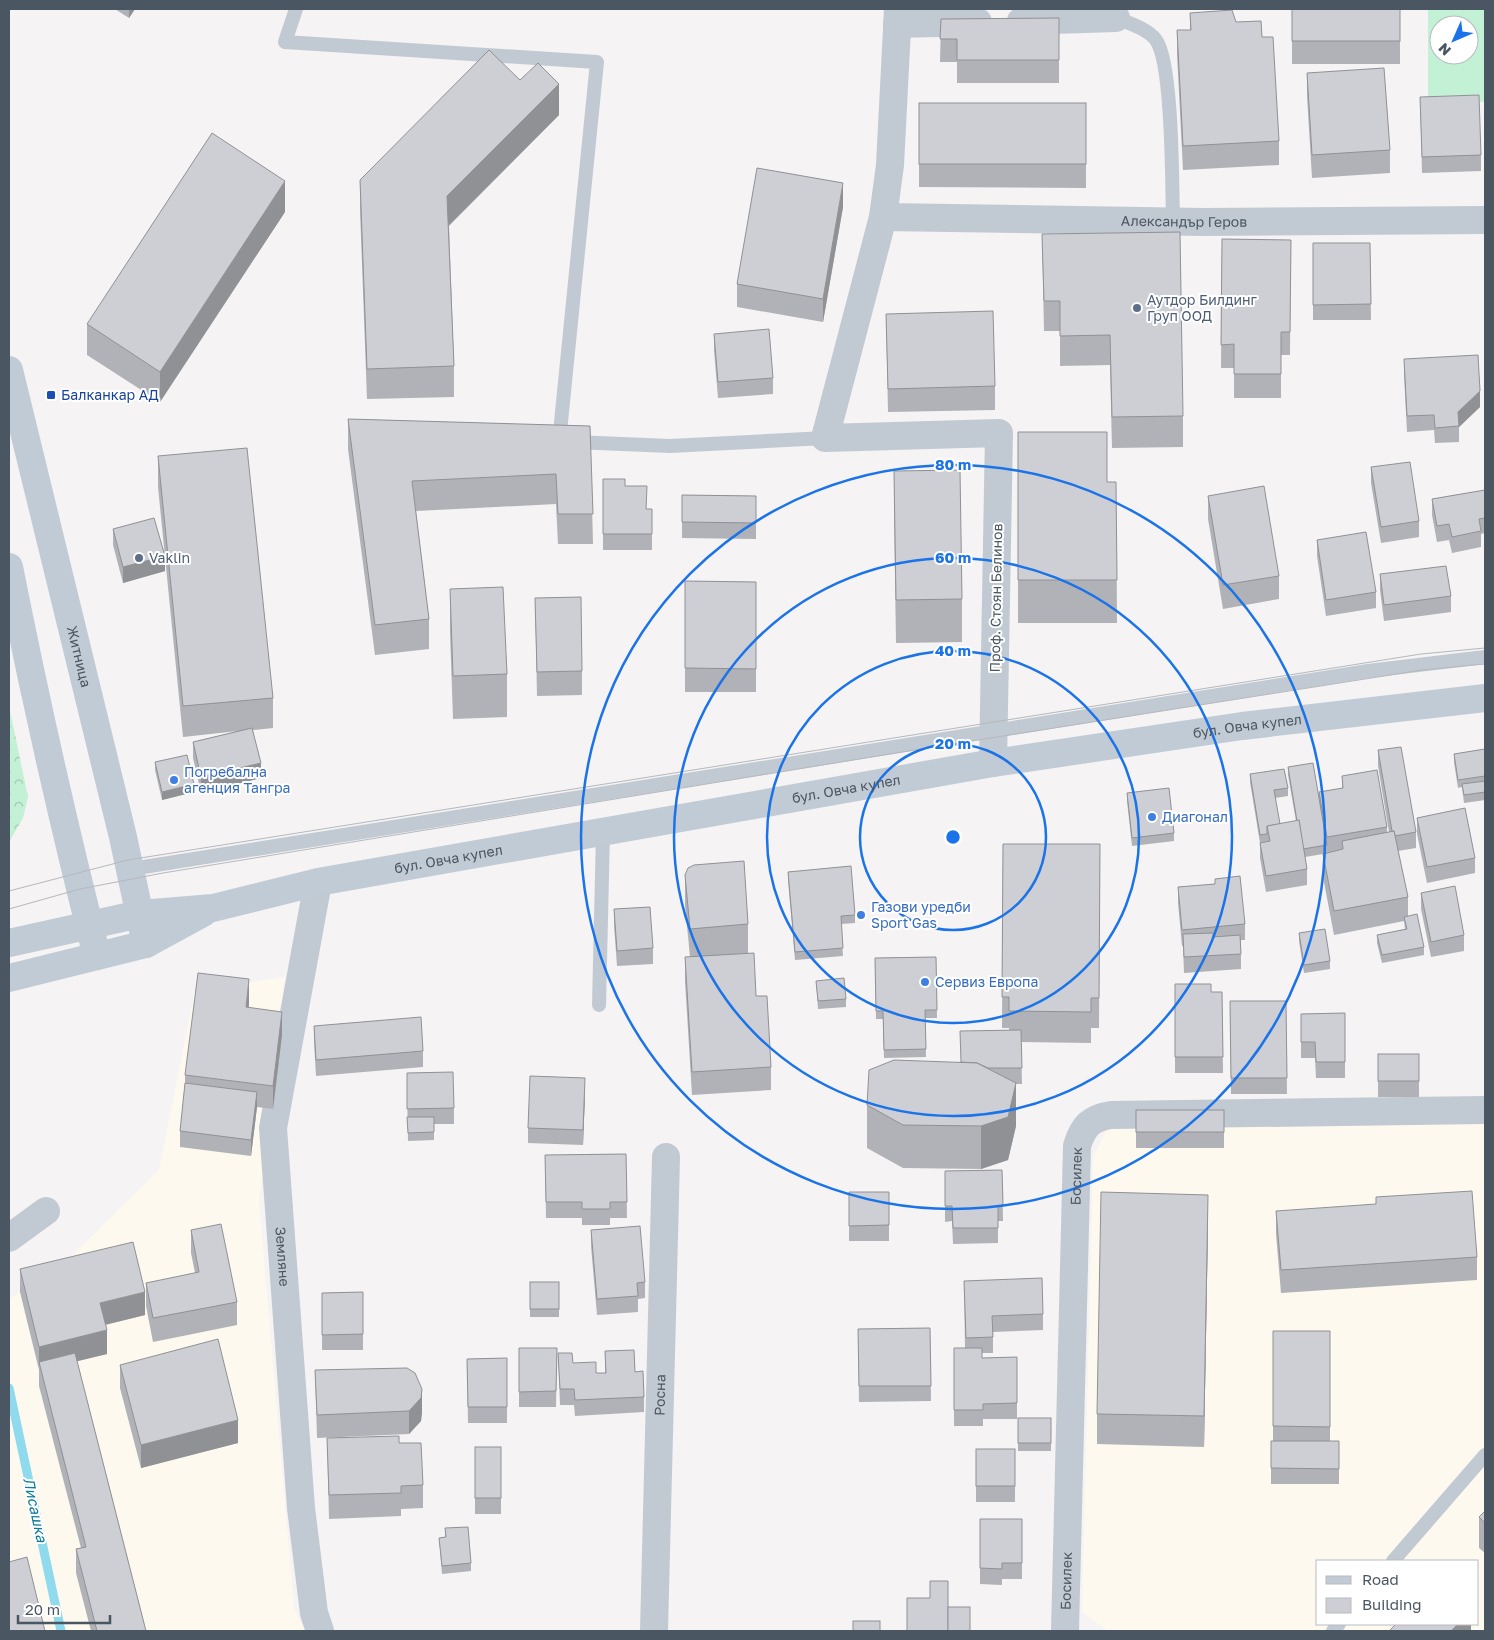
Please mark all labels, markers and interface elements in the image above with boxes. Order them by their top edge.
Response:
north arrow [1429,15,1479,65]
text: N [1435,40,1454,59]
street label: Александър Геров [1121,212,1247,230]
place label: Аутдор Билдинг Груп ООД [1147,291,1258,324]
marker: Аутдор Билдинг Груп ООД [1131,302,1143,314]
place label: Балканкар АД [61,386,159,403]
marker: Балканкар АД [45,389,57,401]
text: 80 m [935,455,971,473]
street label: Проф. Стоян Белинов [986,523,1005,673]
text: 60 m [935,548,971,566]
place label: Vaklin [149,549,190,566]
marker: Vaklin [133,552,145,564]
street label: Житница [64,624,95,689]
text: 40 m [935,641,971,659]
street label: бул. Овча купел [1192,710,1303,741]
text: 20 m [935,734,971,752]
place label: Погребална агенция Тангра [184,763,290,796]
street label: бул. Овча купел [791,770,902,806]
marker: Погребална агенция Тангра [168,774,180,786]
place label: Диагонал [1162,808,1228,825]
marker: Диагонал [1146,811,1158,823]
centre of rings [944,828,962,846]
street label: бул. Овча купел [393,841,504,876]
place label: Газови уредби Sport Gas [871,898,971,931]
marker: Газови уредби Sport Gas [855,909,867,921]
place label: Сервиз Европа [935,973,1038,990]
marker: Сервиз Европа [919,976,931,988]
street label: Босилек [1067,1147,1085,1205]
street label: Земляне [272,1226,294,1287]
street label: Росна [650,1374,668,1416]
water label: Лисашка [20,1476,52,1544]
street label: Босилек [1057,1552,1075,1610]
legend [1316,1560,1479,1625]
text: Road [1362,1570,1399,1588]
scale bar [18,1592,110,1624]
text: Building [1362,1595,1422,1613]
text: 20 m [25,1600,60,1618]

